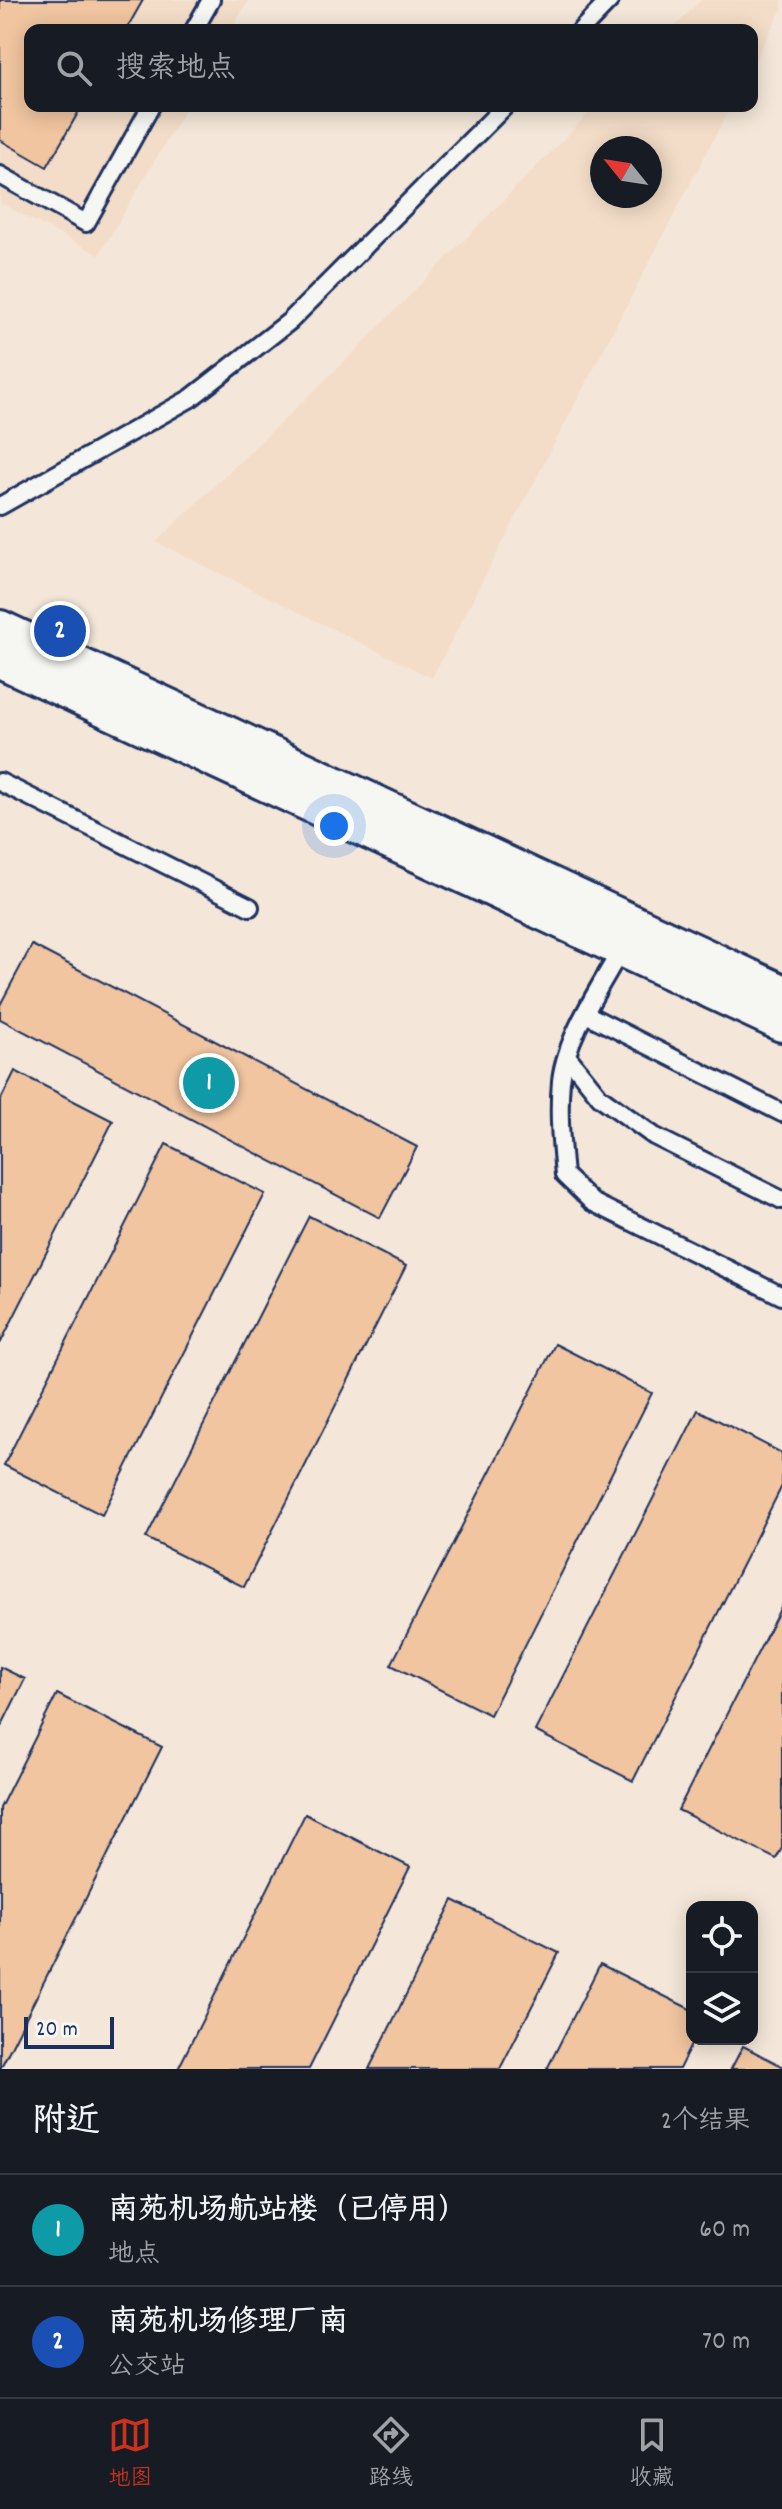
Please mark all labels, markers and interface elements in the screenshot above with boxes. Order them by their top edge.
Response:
search box [24,24,758,112]
icon: search [52,46,96,90]
text: 搜索地点 [116,49,236,92]
north arrow [590,136,662,208]
pin: 2 [34,601,86,661]
your location [314,806,354,846]
pin: 1 [183,1053,235,1113]
map controls [686,1901,758,2045]
button: locate [686,1901,758,1973]
button: layers [686,1973,758,2045]
scale bar [24,2013,114,2049]
text: 20 m [36,2015,78,2046]
text: 附近 [32,2099,100,2148]
text: 2个结果 [661,2104,750,2141]
text: 南苑机场航站楼（已停用） [108,2191,468,2234]
text: 1 [55,2212,61,2249]
text: 60 m [699,2212,750,2249]
text: 地点 [108,2237,160,2274]
text: 南苑机场修理厂南 [108,2303,348,2346]
text: 2 [52,2324,64,2361]
text: 70 m [702,2324,750,2361]
text: 公交站 [108,2349,186,2386]
tab: 地图 [108,2413,152,2495]
tab: 路线 [369,2413,413,2495]
tab: 收藏 [630,2413,674,2495]

